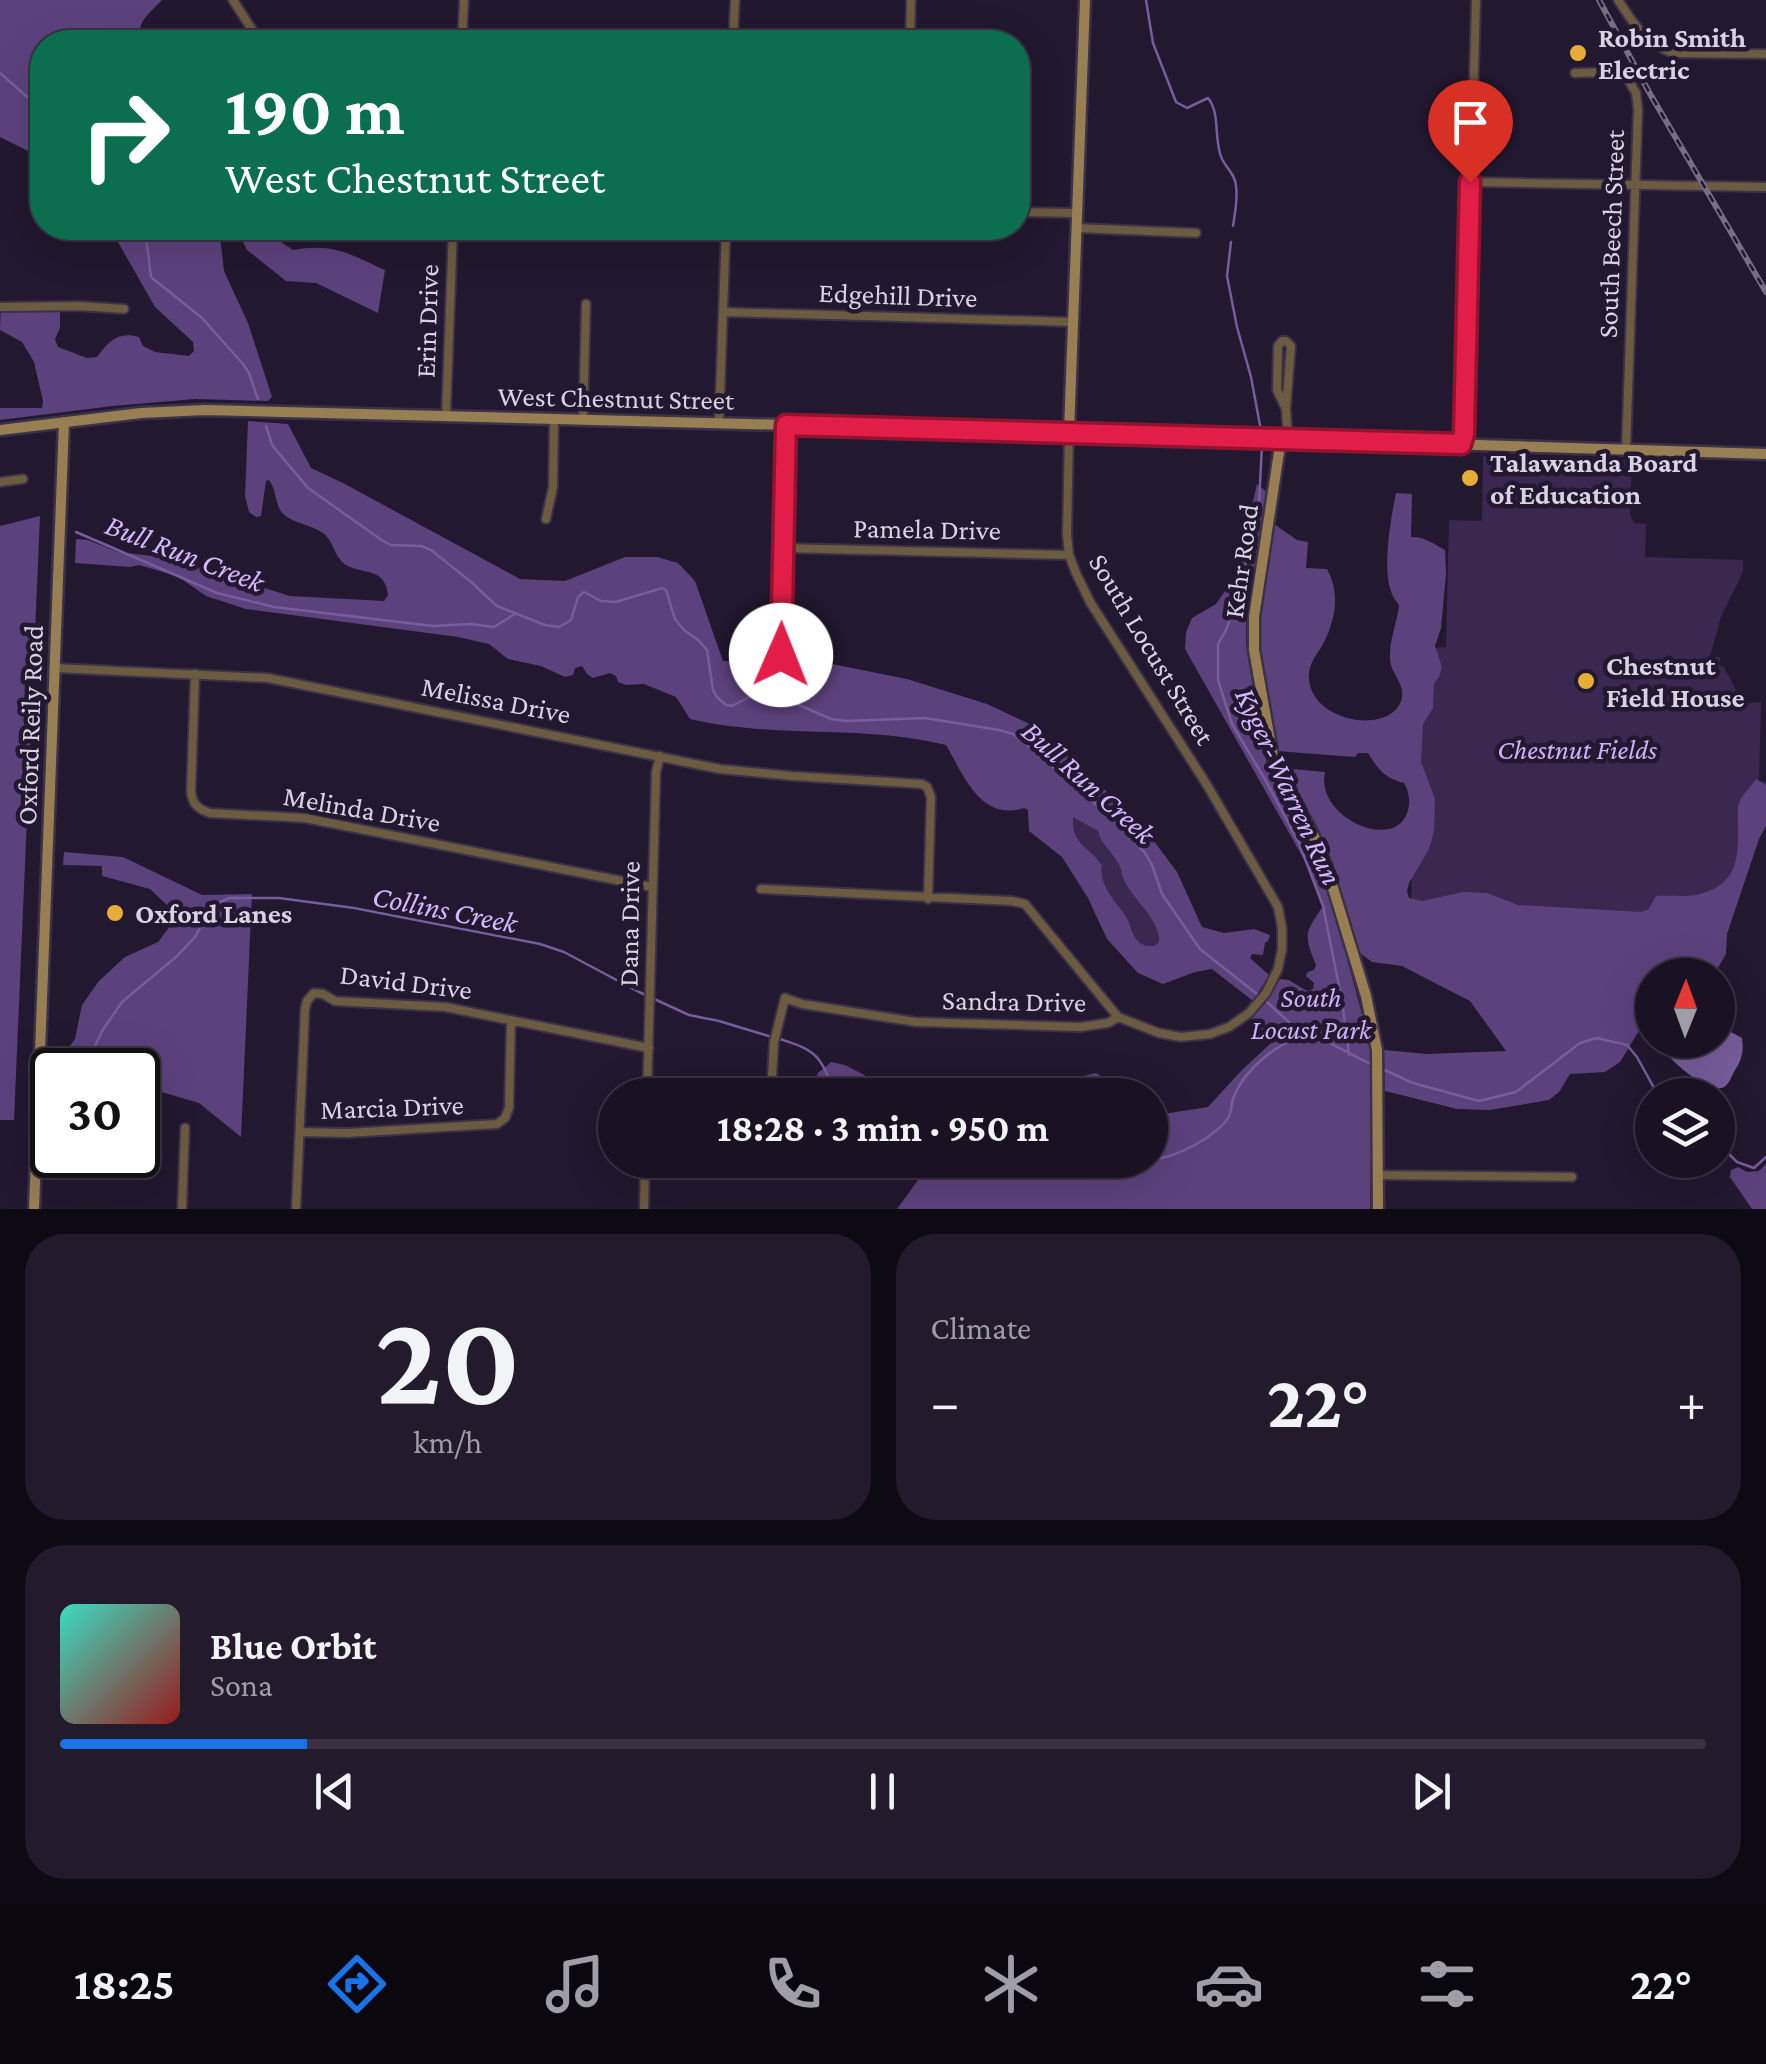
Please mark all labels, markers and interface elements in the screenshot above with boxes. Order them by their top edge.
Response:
place label: Robin Smith Electric [1598,22,1746,85]
marker: Robin Smith Electric [1567,42,1589,64]
icon: right [60,70,190,200]
text: 190 m [225,71,405,149]
pin [1428,80,1513,183]
icon: arrive [1443,95,1498,150]
street label: South Beech Street [1592,128,1630,339]
text: West Chestnut Street [225,153,605,203]
street label: Erin Drive [410,264,444,378]
street label: Edgehill Drive [818,277,978,313]
street label: West Chestnut Street [498,380,735,416]
place label: Talawanda Board of Education [1490,447,1698,510]
marker: Talawanda Board of Education [1459,467,1481,489]
street label: Kehr Road [1218,502,1264,620]
water label: Bull Run Creek [101,508,271,599]
street label: Pamela Drive [853,512,1001,546]
street label: South Locust Street [1083,548,1221,751]
position arrow [729,603,833,707]
street label: Oxford Reily Road [11,624,49,826]
place label: Chestnut Field House [1606,650,1744,713]
street label: Melissa Drive [419,670,573,730]
marker: Chestnut Field House [1575,670,1597,692]
water label: Kyger-Warren Run [1228,682,1349,890]
water label: Bull Run Creek [1016,714,1164,851]
park label: Chestnut Fields [1497,734,1657,765]
street label: Melinda Drive [281,780,443,838]
street label: Dana Drive [612,861,646,987]
water label: Collins Creek [370,879,522,940]
place label: Oxford Lanes [135,898,292,929]
marker: Oxford Lanes [104,902,126,924]
north arrow [1635,958,1735,1058]
map controls [1635,958,1735,1178]
street label: David Drive [338,959,474,1005]
park label: South Locust Park [1251,982,1373,1045]
street label: Sandra Drive [942,984,1086,1018]
speed limit sign: 30 [30,1048,160,1178]
button: layers [1635,1078,1735,1178]
street label: Marcia Drive [320,1089,464,1125]
text: 18:28 · 3 min · 950 m [717,1107,1049,1149]
text: 20 [375,1286,520,1431]
text: Climate [931,1310,1031,1346]
text: 22° [1267,1360,1370,1443]
text: − [931,1372,960,1433]
text: + [1677,1372,1706,1433]
text: km/h [413,1424,482,1460]
text: Blue Orbit [210,1625,377,1667]
text: Sona [210,1667,273,1703]
icon: previous [307,1764,362,1819]
icon: pause [855,1764,910,1819]
icon: next [1404,1764,1459,1819]
icon: directions [322,1949,392,2019]
icon: music [540,1949,610,2019]
icon: phone [758,1949,828,2019]
icon: climate [976,1949,1046,2019]
icon: car [1194,1949,1264,2019]
icon: filters [1412,1949,1482,2019]
text: 18:25 [74,1959,175,2009]
text: 22° [1630,1959,1692,2009]

